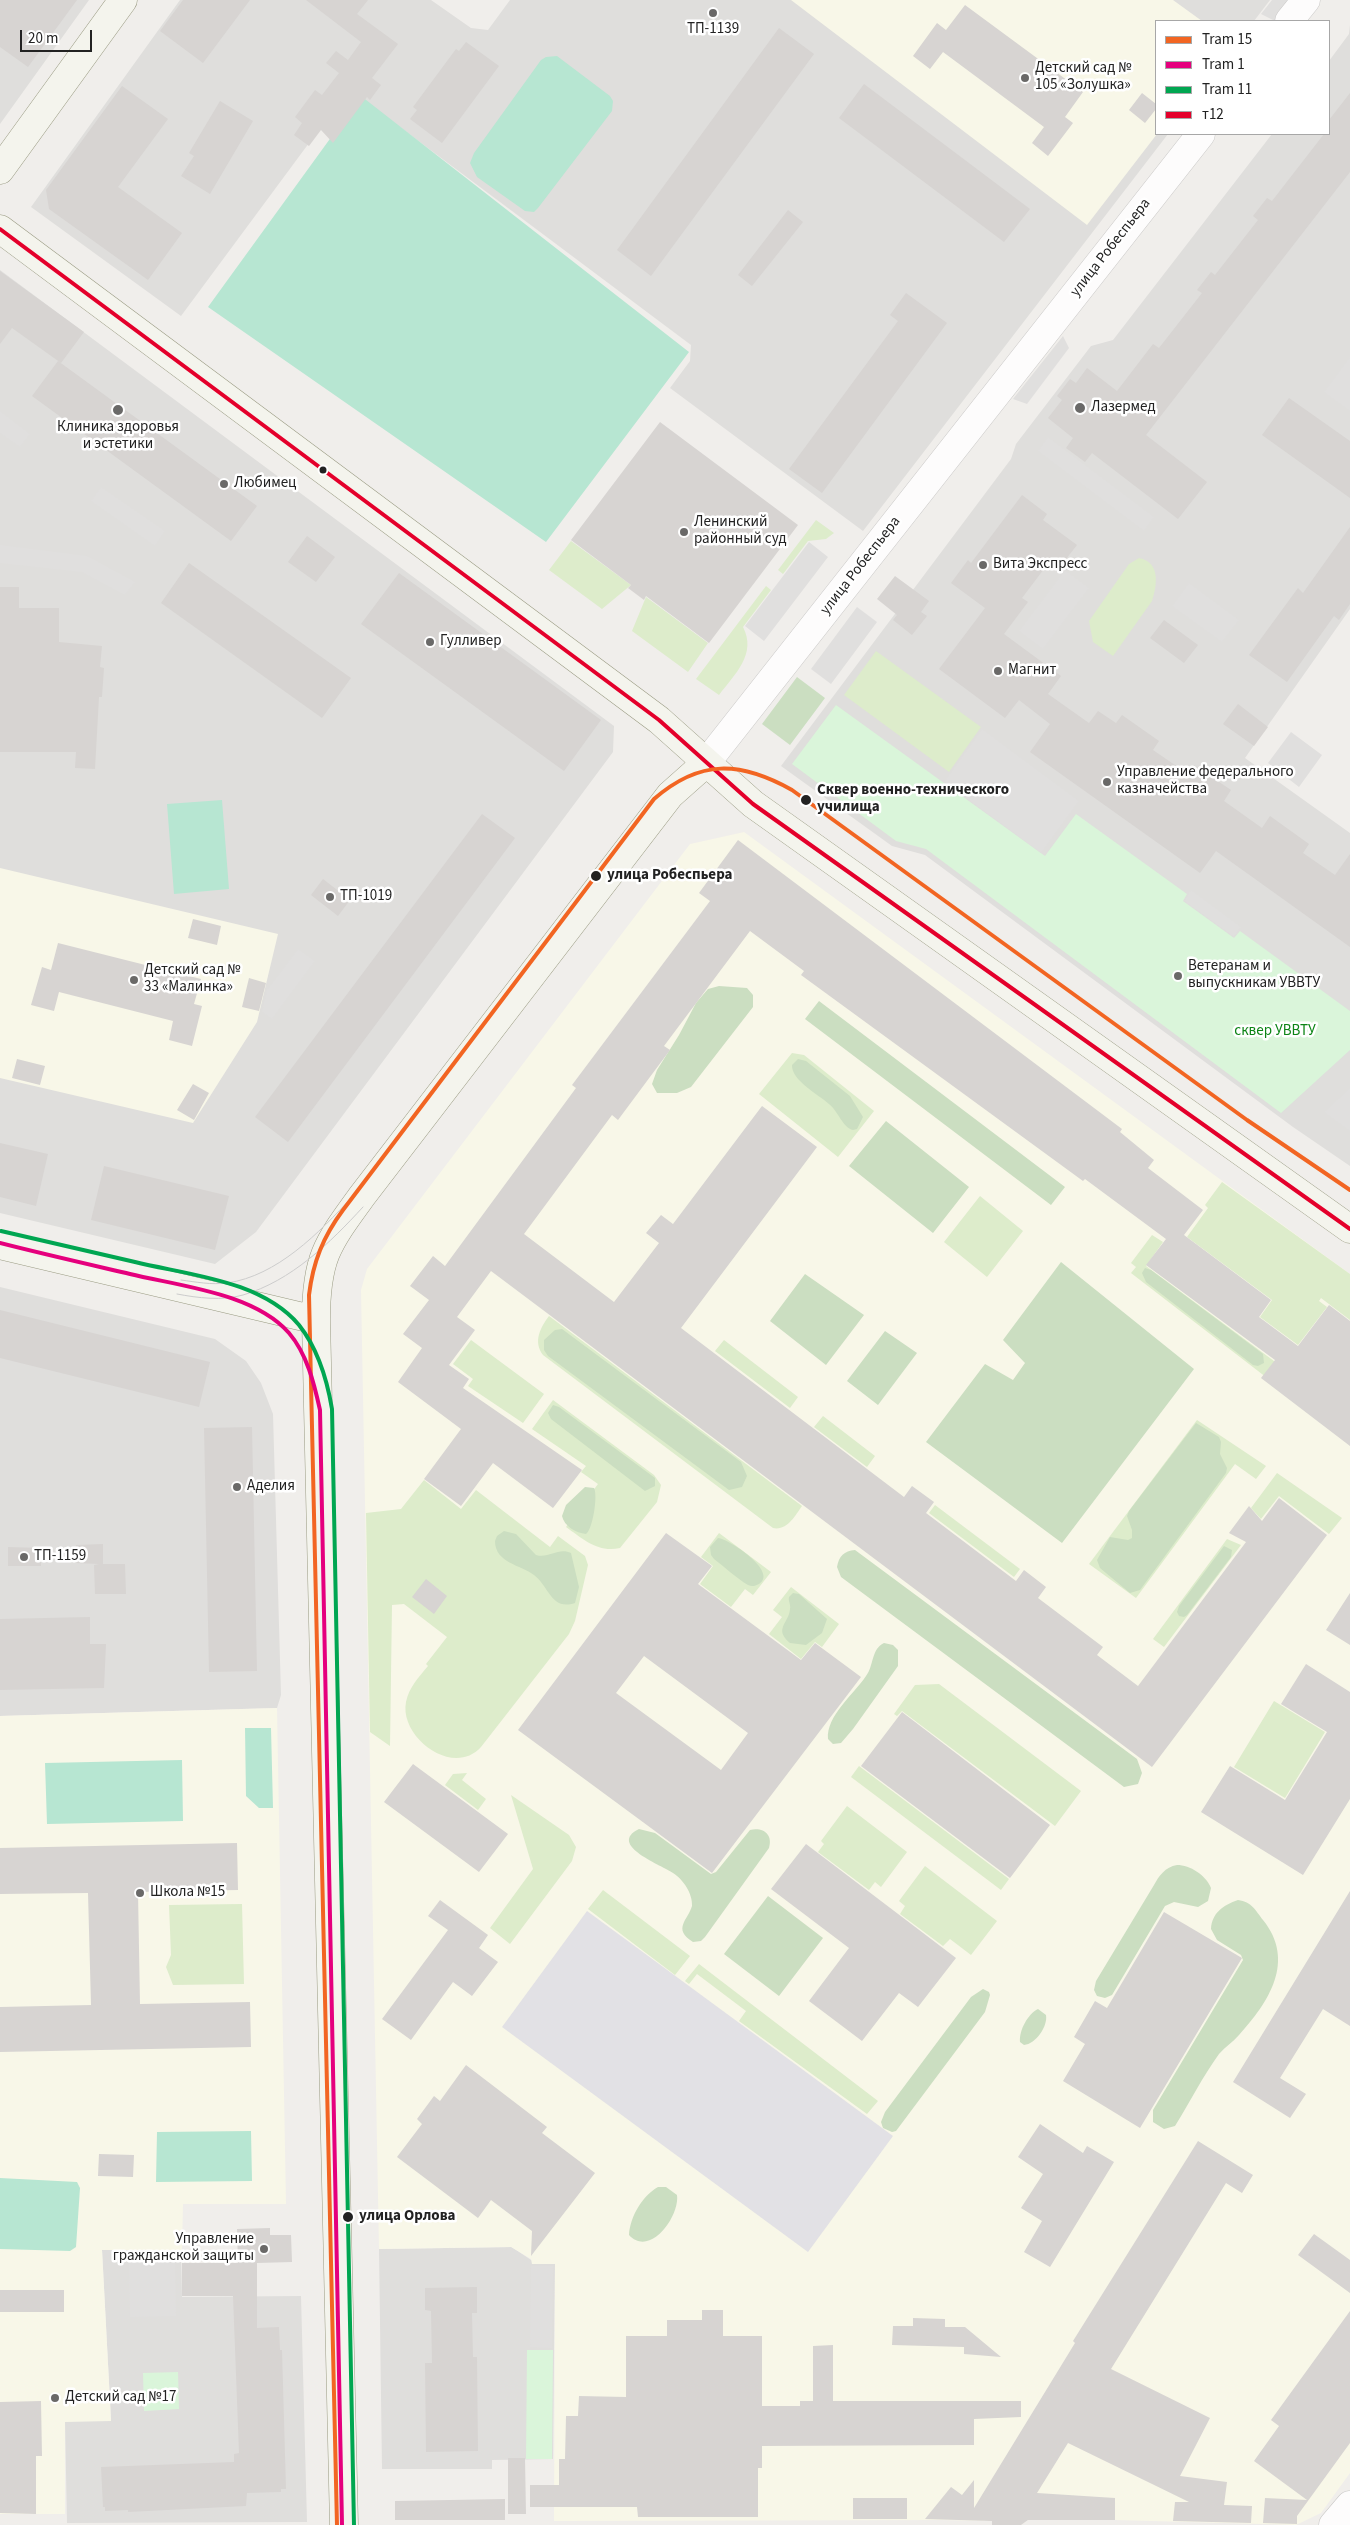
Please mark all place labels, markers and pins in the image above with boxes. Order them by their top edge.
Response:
marker: ТП-1139 [707,7,719,19]
place label: ТП-1139 [687,21,739,39]
place label: Детский сад № 105 «Золушка» [1035,60,1132,95]
marker: Детский сад № 105 «Золушка» [1019,72,1031,84]
place label: Лазермед [1091,399,1156,417]
marker: Лазермед [1073,401,1087,415]
marker: Клиника здоровья и эстетики [111,403,125,417]
place label: Клиника здоровья и эстетики [57,419,179,454]
unlabelled marker [318,465,328,475]
place label: Любимец [234,475,296,493]
marker: Любимец [218,478,230,490]
place label: Ленинский районный суд [694,514,787,549]
marker: Ленинский районный суд [678,526,690,538]
place label: Вита Экспресс [993,556,1087,574]
marker: Вита Экспресс [977,559,989,571]
place label: Гулливер [440,633,501,651]
marker: Гулливер [424,636,436,648]
place label: Магнит [1008,662,1056,680]
marker: Магнит [992,665,1004,677]
place label: Управление федерального казначейства [1117,764,1294,799]
marker: Управление федерального казначейства [1101,776,1113,788]
place label: Сквер военно-технического училища [817,782,1009,817]
marker: Сквер военно-технического училища [799,793,813,807]
place label: улица Робеспьера [607,867,732,885]
marker: улица Робеспьера [589,869,603,883]
place label: ТП-1019 [340,888,392,906]
marker: ТП-1019 [324,891,336,903]
place label: Ветеранам и выпускникам УВВТУ [1188,958,1320,993]
place label: Детский сад № 33 «Малинка» [144,962,241,997]
marker: Ветеранам и выпускникам УВВТУ [1172,970,1184,982]
marker: Детский сад № 33 «Малинка» [128,974,140,986]
place label: Аделия [247,1478,295,1496]
marker: Аделия [231,1481,243,1493]
place label: ТП-1159 [34,1548,86,1566]
marker: ТП-1159 [18,1551,30,1563]
place label: Школа №15 [150,1884,225,1902]
marker: Школа №15 [134,1887,146,1899]
place label: улица Орлова [359,2208,455,2226]
marker: улица Орлова [341,2210,355,2224]
place label: Управление гражданской защиты [113,2231,254,2266]
marker: Управление гражданской защиты [258,2243,270,2255]
place label: Детский сад №17 [65,2389,176,2407]
marker: Детский сад №17 [49,2392,61,2404]

